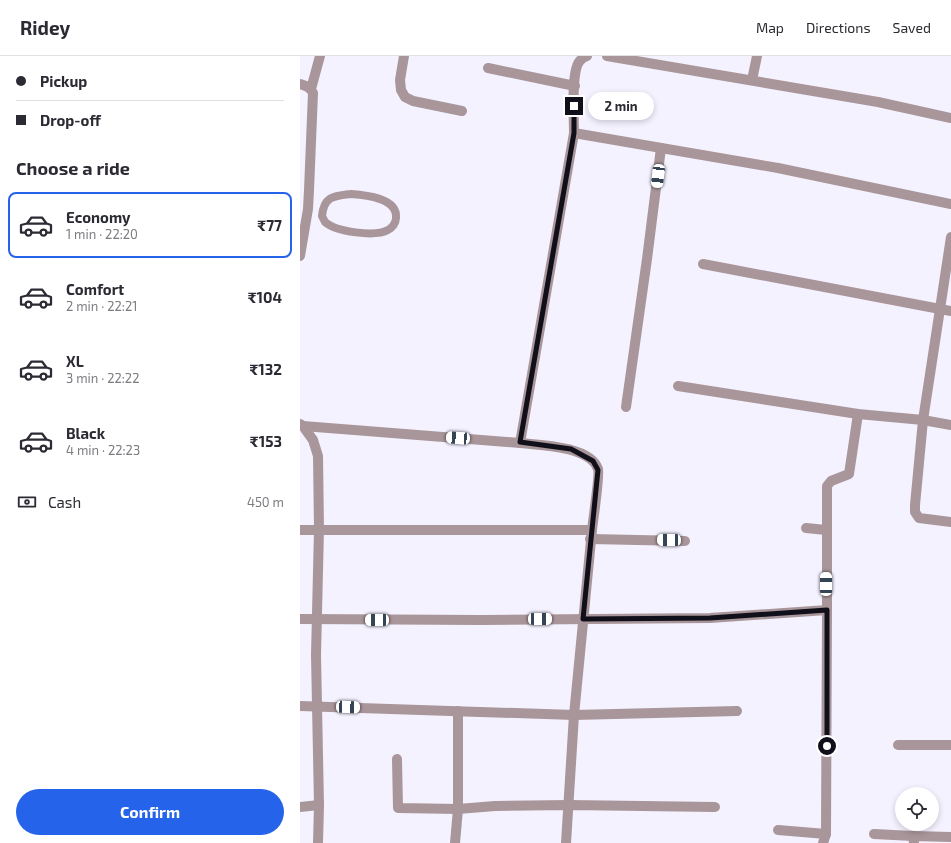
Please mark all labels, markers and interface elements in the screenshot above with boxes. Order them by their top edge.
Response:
text: Ridey [20,16,70,39]
text: Map [756,19,784,36]
text: Directions [806,19,871,36]
text: Saved [893,19,931,36]
text: Pickup [40,72,87,90]
callout: 2 min [588,92,654,120]
route end [565,97,583,115]
text: 2 min [604,98,638,114]
text: Drop-off [40,111,101,129]
text: Choose a ride [16,157,130,179]
car [651,163,665,189]
icon: car [18,207,54,243]
text: Economy [66,208,131,226]
text: ₹77 [257,216,282,234]
text: 1 min · 22:20 [66,226,138,242]
icon: car [18,279,54,315]
text: Comfort [66,280,124,298]
text: ₹104 [248,288,282,306]
text: 2 min · 22:21 [66,298,137,314]
icon: car [18,351,54,387]
text: XL [66,352,84,370]
text: ₹132 [249,360,282,378]
text: 3 min · 22:22 [66,370,139,386]
icon: car [18,423,54,459]
text: Black [66,424,105,442]
car [446,431,470,445]
text: ₹153 [250,432,282,450]
text: 4 min · 22:23 [66,442,140,458]
icon: cash [16,491,38,513]
text: Cash [48,493,81,511]
text: 450 m [247,494,284,510]
car [657,534,681,546]
car [820,572,832,596]
car [528,613,552,625]
car [365,614,389,626]
car [336,701,360,713]
route start [818,737,836,755]
map controls [895,787,939,831]
button: locate [895,787,939,831]
button: Confirm [16,789,284,835]

